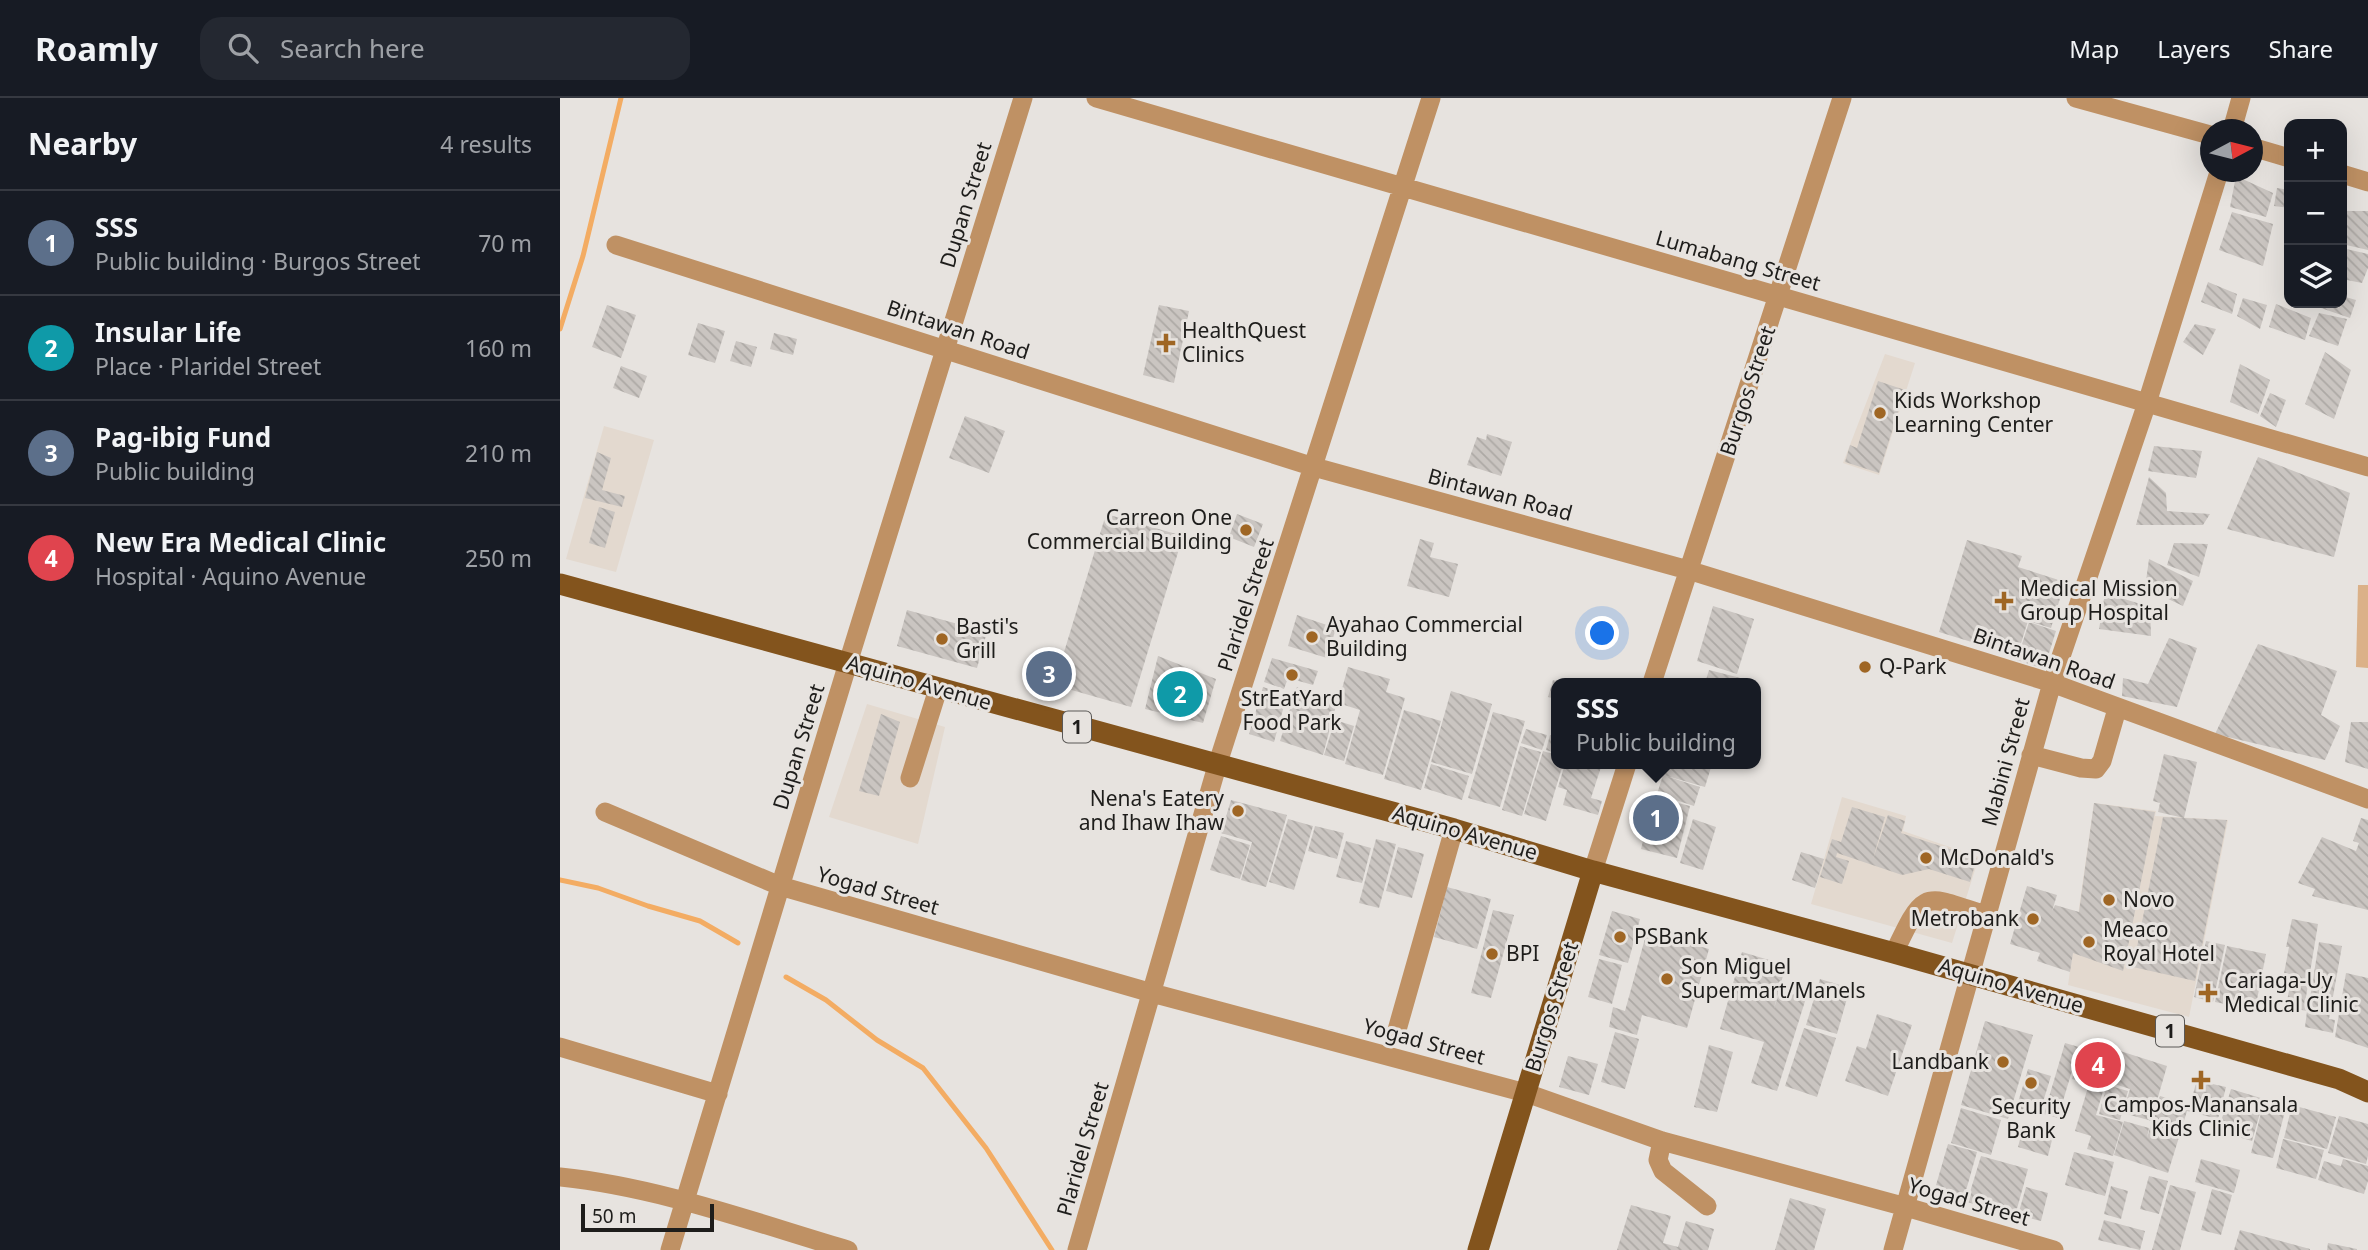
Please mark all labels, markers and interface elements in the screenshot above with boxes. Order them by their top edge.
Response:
search box [200,17,690,80]
text: Roamly [35,26,158,71]
icon: search [224,29,262,67]
text: Search here [280,30,425,66]
text: Map [2069,32,2119,65]
text: Layers [2157,32,2231,65]
text: Share [2269,32,2333,65]
north arrow [2200,119,2263,182]
map controls [2284,119,2347,308]
button: + [2284,119,2347,182]
text: Nearby [28,123,137,164]
text: 4 results [440,128,532,160]
street label: Dupan Street [933,138,998,271]
button: − [2284,182,2347,245]
text: SSS [95,209,138,245]
street label: Lumabang Street [1653,223,1824,297]
text: 1 [44,227,58,259]
text: 70 m [478,227,532,259]
text: Public building · Burgos Street [95,245,421,277]
button: layers [2284,245,2347,308]
street label: Bintawan Road [883,293,1033,365]
text: Insular Life [95,314,242,350]
place label: HealthQuest Clinics [1182,316,1306,368]
street label: Burgos Street [1713,322,1781,459]
text: 2 [44,332,58,364]
text: 160 m [465,332,532,364]
marker: HealthQuest Clinics [1156,333,1176,353]
text: Place · Plaridel Street [95,350,321,382]
place label: Kids Workshop Learning Center [1894,386,2054,438]
marker: Kids Workshop Learning Center [1872,405,1888,421]
text: Pag-ibig Fund [95,419,271,455]
text: 3 [44,437,58,469]
text: 210 m [465,437,532,469]
text: Public building [95,455,255,487]
street label: Bintawan Road [1425,461,1576,527]
place label: Carreon One Commercial Building [1027,503,1232,555]
marker: Carreon One Commercial Building [1238,522,1254,538]
text: New Era Medical Clinic [95,524,386,560]
street label: Plaridel Street [1210,534,1280,675]
text: 4 [44,542,58,574]
text: 250 m [465,542,532,574]
text: Hospital · Aquino Avenue [95,560,366,592]
place label: Medical Mission Group Hospital [2020,574,2178,626]
marker: Medical Mission Group Hospital [1994,591,2014,611]
place label: Ayahao Commercial Building [1326,610,1523,662]
place label: Basti's Grill [956,612,1019,664]
your location [1585,616,1619,650]
street label: Bintawan Road [1970,621,2119,695]
marker: Ayahao Commercial Building [1304,629,1320,645]
marker: Basti's Grill [934,631,950,647]
street label: Aquino Avenue [844,648,995,716]
pin: 3 [1026,648,1072,700]
place label: Q-Park [1879,652,1947,680]
marker: Q-Park [1857,659,1873,675]
marker: StrEatYard Food Park [1284,667,1300,683]
pin: 2 [1157,668,1203,720]
popup [1551,678,1761,769]
street label: Dupan Street [766,680,831,813]
place label: StrEatYard Food Park [1241,684,1343,736]
text: SSS [1576,690,1619,726]
street label: Mabini Street [1974,694,2036,829]
road number: 1 [1063,712,1091,742]
text: Public building [1576,726,1736,758]
place label: Nena's Eatery and Ihaw Ihaw [1079,784,1224,836]
pin: 1 [1633,792,1679,844]
street label: Aquino Avenue [1390,798,1541,866]
marker: Nena's Eatery and Ihaw Ihaw [1230,803,1246,819]
place label: McDonald's [1940,843,2054,871]
marker: McDonald's [1918,850,1934,866]
street label: Yogad Street [814,859,943,921]
place label: Novo [2123,885,2175,913]
marker: Novo [2101,892,2117,908]
place label: Metrobank [1911,904,2020,932]
marker: Metrobank [2025,911,2041,927]
place label: Meaco Royal Hotel [2103,915,2215,967]
place label: PSBank [1634,922,1709,950]
marker: PSBank [1612,929,1628,945]
marker: Meaco Royal Hotel [2081,934,2097,950]
street label: Burgos Street [1518,938,1584,1075]
place label: BPI [1506,939,1539,967]
marker: BPI [1484,946,1500,962]
street label: Aquino Avenue [1936,951,2087,1019]
place label: Son Miguel Supermart/Manels [1681,952,1866,1004]
place label: Cariaga-Uy Medical Clinic [2224,966,2359,1018]
marker: Son Miguel Supermart/Manels [1659,971,1675,987]
marker: Cariaga-Uy Medical Clinic [2198,983,2218,1003]
street label: Yogad Street [1360,1011,1489,1071]
road number: 1 [2156,1015,2184,1046]
pin: 4 [2075,1039,2121,1091]
place label: Landbank [1891,1047,1990,1075]
marker: Landbank [1995,1054,2011,1070]
marker: Campos-Manansala Kids Clinic [2191,1070,2211,1090]
marker: Security Bank [2023,1075,2039,1091]
street label: Plaridel Street [1050,1078,1115,1219]
place label: Campos-Manansala Kids Clinic [2104,1090,2298,1142]
place label: Security Bank [1992,1092,2071,1144]
street label: Yogad Street [1905,1170,2034,1232]
scale bar [581,1201,714,1233]
text: 50 m [592,1203,636,1229]

